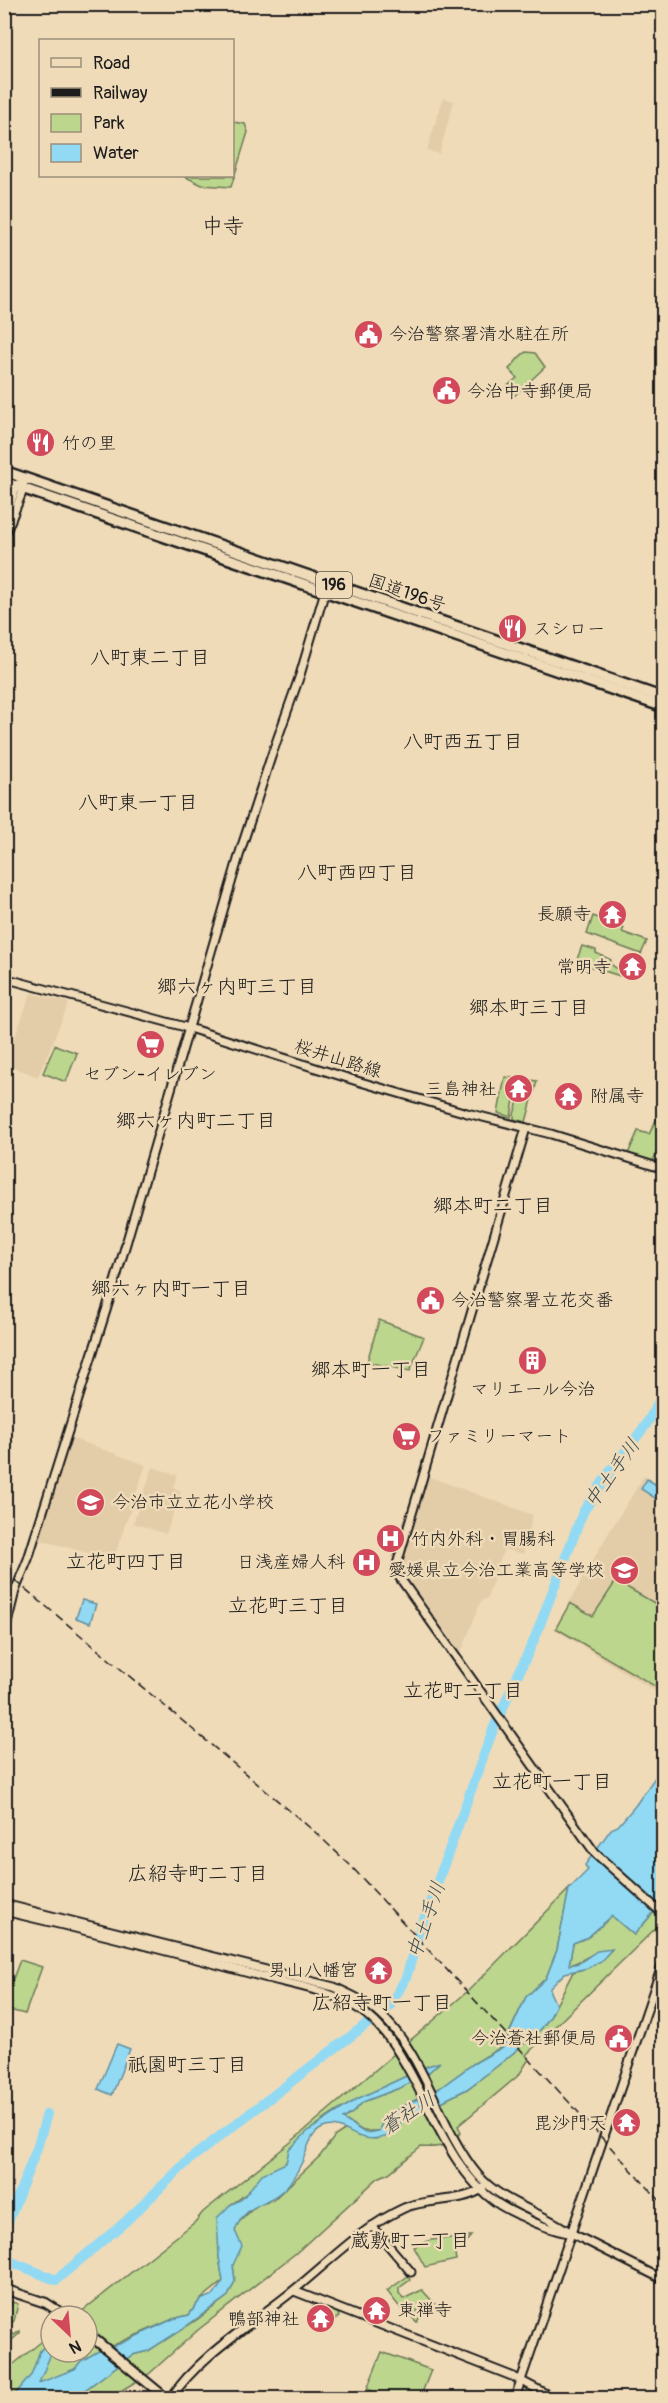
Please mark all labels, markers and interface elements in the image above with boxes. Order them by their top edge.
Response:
legend [39,39,234,177]
text: Road [93,52,130,75]
text: Railway [93,82,148,105]
text: Park [93,112,125,135]
text: Water [93,142,139,165]
district label: 中寺 [202,213,244,240]
public building icon: 今治警察署清水駐在所 [352,318,384,350]
place label: 今治警察署清水駐在所 [389,323,569,346]
public building icon: 今治中寺郵便局 [430,375,462,407]
place label: 今治中寺郵便局 [467,380,593,403]
restaurant icon: 竹の里 [25,427,57,459]
place label: 竹の里 [62,432,116,455]
street label: 国道196号 [365,569,449,617]
road number: 196 [316,572,352,598]
restaurant icon: スシロー [496,613,528,645]
place label: スシロー [533,618,605,641]
district label: 八町東二丁目 [90,645,210,670]
district label: 八町西五丁目 [403,729,523,754]
district label: 八町東一丁目 [78,790,198,815]
district label: 八町西四丁目 [297,860,417,885]
temple icon: 長願寺 [596,898,628,930]
place label: 長願寺 [537,903,591,926]
temple icon: 常明寺 [616,951,648,983]
place label: 常明寺 [557,956,611,979]
district label: 郷六ヶ内町三丁目 [157,974,317,999]
district label: 郷本町三丁目 [469,995,589,1020]
supermarket icon: セブン-イレブン [134,1029,166,1061]
street label: 桜井山路線 [292,1035,384,1083]
place label: セブン-イレブン [83,1063,217,1086]
temple icon: 三島神社 [502,1073,534,1105]
place label: 三島神社 [425,1078,497,1101]
temple icon: 附属寺 [553,1080,585,1112]
place label: 附属寺 [590,1085,644,1108]
district label: 郷六ヶ内町二丁目 [116,1108,276,1133]
district label: 郷本町二丁目 [433,1193,553,1218]
district label: 郷六ヶ内町一丁目 [91,1276,251,1301]
public building icon: 今治警察署立花交番 [414,1284,446,1316]
place label: 今治警察署立花交番 [451,1289,613,1312]
building icon: マリエール今治 [517,1344,549,1376]
district label: 郷本町一丁目 [311,1357,431,1382]
place label: マリエール今治 [471,1378,595,1401]
supermarket icon: ファミリーマート [390,1420,422,1452]
place label: ファミリーマート [427,1425,571,1448]
water label: 中土手川 [578,1433,646,1513]
school or university icon: 今治市立立花小学校 [75,1486,107,1518]
place label: 今治市立立花小学校 [112,1491,274,1514]
hospital icon: 竹内外科・胃腸科 [374,1523,406,1555]
place label: 竹内外科・胃腸科 [411,1528,555,1551]
hospital icon: 日浅産婦人科 [350,1546,382,1578]
district label: 立花町四丁目 [66,1549,186,1574]
place label: 日浅産婦人科 [237,1551,345,1574]
school or university icon: 愛媛県立今治工業高等学校 [609,1554,641,1586]
place label: 愛媛県立今治工業高等学校 [388,1559,604,1582]
district label: 立花町三丁目 [228,1593,348,1618]
district label: 立花町二丁目 [403,1678,523,1703]
district label: 立花町一丁目 [492,1769,612,1794]
district label: 広紹寺町二丁目 [128,1861,268,1886]
water label: 中土手川 [401,1878,451,1962]
temple icon: 男山八幡宮 [363,1954,395,1986]
place label: 男山八幡宮 [268,1959,358,1982]
district label: 広紹寺町一丁目 [312,1990,452,2015]
public building icon: 今治蒼社郵便局 [602,2022,634,2054]
place label: 今治蒼社郵便局 [471,2027,597,2050]
district label: 祇園町三丁目 [127,2052,247,2077]
water label: 蒼社川 [376,2086,440,2140]
temple icon: 毘沙門天 [611,2107,643,2139]
place label: 毘沙門天 [534,2112,606,2135]
district label: 蔵敷町二丁目 [350,2228,470,2253]
temple icon: 東禅寺 [361,2294,393,2326]
place label: 東禅寺 [398,2299,452,2322]
temple icon: 鴨部神社 [305,2303,337,2335]
north arrow [39,2304,99,2364]
place label: 鴨部神社 [228,2308,300,2331]
text: N [66,2335,84,2358]

